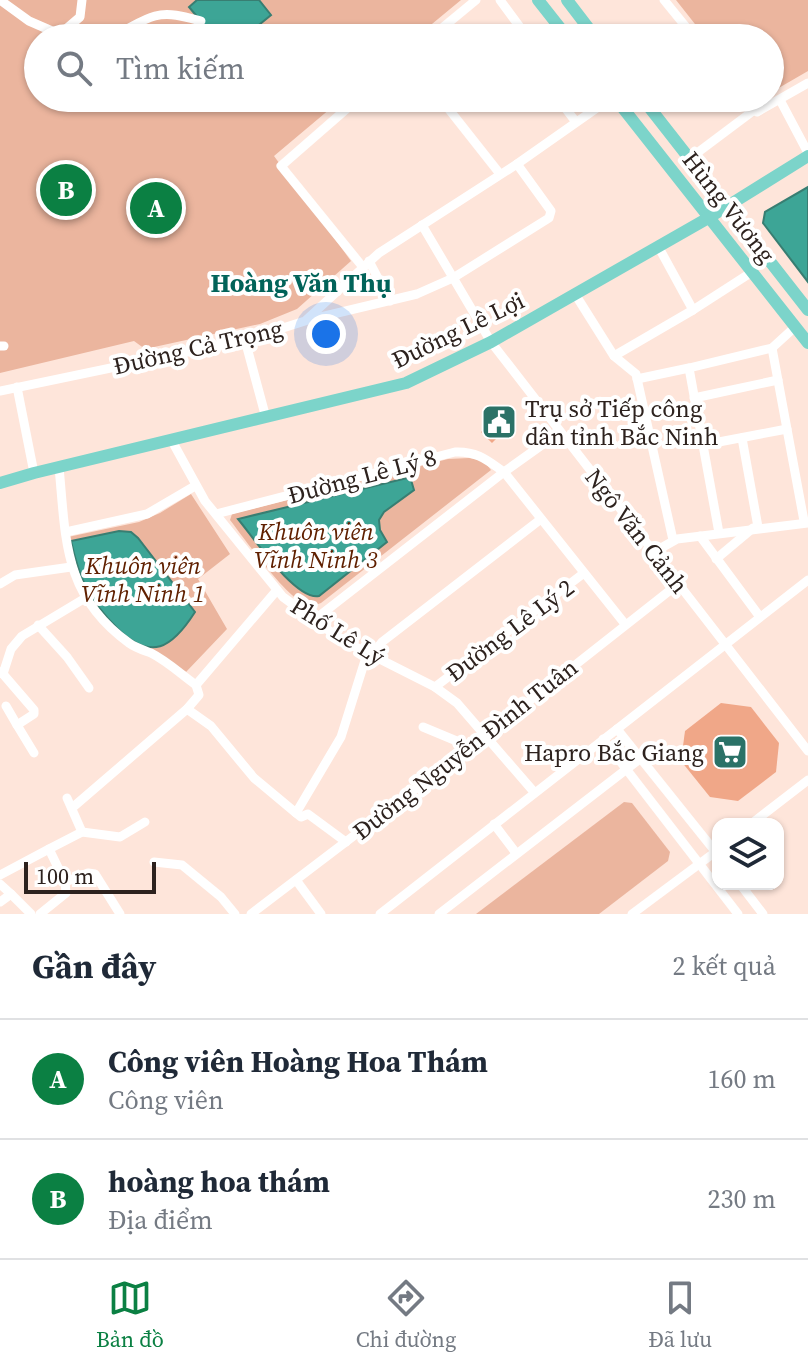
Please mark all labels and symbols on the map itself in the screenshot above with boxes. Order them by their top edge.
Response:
street label: Hùng Vương [675,144,783,270]
pin: B [40,160,92,220]
pin: A [130,178,182,238]
district label: Hoàng Văn Thụ [210,265,392,301]
street label: Đường Lê Lợi [386,284,530,376]
street label: Đường Cả Trọng [110,311,286,383]
your location [306,314,346,354]
place label: Trụ sở Tiếp công dân tỉnh Bắc Ninh [525,392,719,453]
public building icon: Trụ sở Tiếp công dân tỉnh Bắc Ninh [480,403,518,441]
street label: Đường Lê Lý 8 [284,440,440,512]
street label: Ngô Văn Cảnh [578,462,696,600]
park label: Khuôn viên Vĩnh Ninh 3 [254,515,378,576]
park label: Khuôn viên Vĩnh Ninh 1 [81,549,205,610]
street label: Đường Lê Lý 2 [439,571,581,689]
street label: Phố Lê Lý [285,589,392,673]
street label: Đường Nguyễn Đình Tuân [346,651,584,847]
supermarket icon: Hapro Bắc Giang [711,733,749,771]
place label: Hapro Bắc Giang [524,736,704,769]
scale bar [24,858,156,894]

